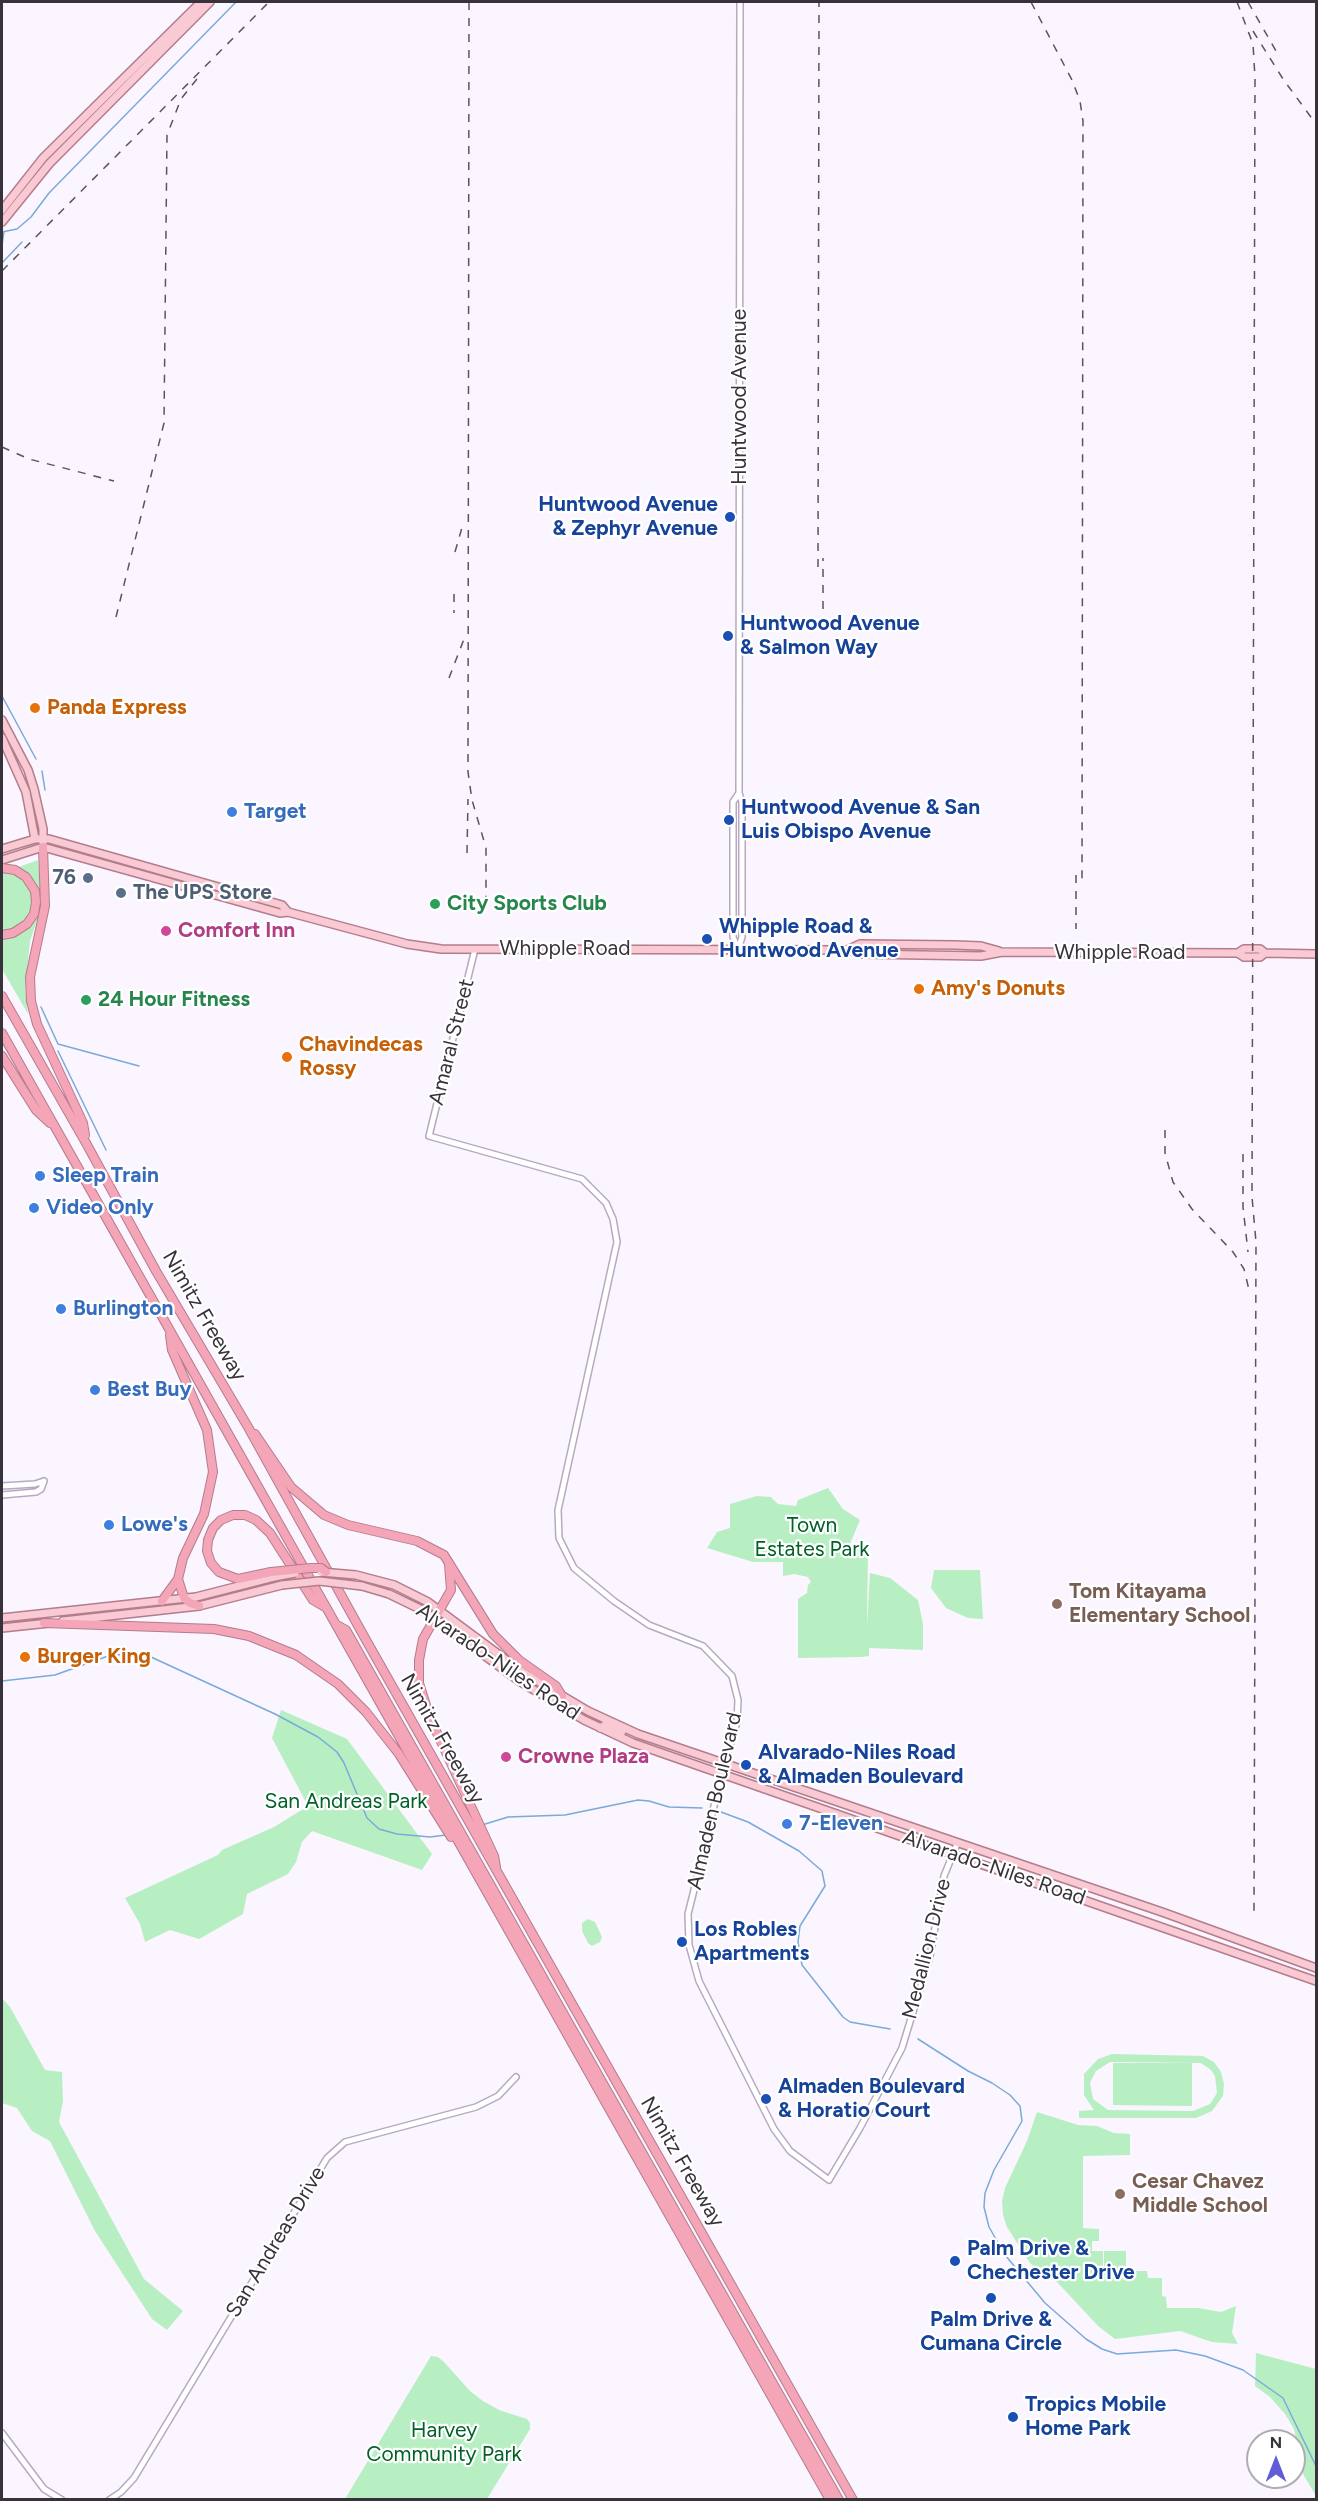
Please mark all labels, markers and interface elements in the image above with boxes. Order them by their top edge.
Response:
street label: Huntwood Avenue [727,309,753,485]
place label: Huntwood Avenue & Zephyr Avenue [538,492,718,542]
marker: Huntwood Avenue & Zephyr Avenue [723,510,737,524]
place label: Huntwood Avenue & Salmon Way [740,611,920,661]
marker: Huntwood Avenue & Salmon Way [721,629,735,643]
place label: Panda Express [47,695,187,721]
marker: Panda Express [28,701,42,715]
place label: Huntwood Avenue & San Luis Obispo Avenue [741,795,980,845]
place label: Target [244,799,307,825]
marker: Target [225,805,239,819]
marker: Huntwood Avenue & San Luis Obispo Avenue [722,813,736,827]
place label: 76 [52,865,76,891]
marker: 76 [81,871,95,885]
place label: The UPS Store [133,880,272,906]
marker: The UPS Store [114,886,128,900]
place label: City Sports Club [447,891,607,917]
marker: City Sports Club [428,897,442,911]
place label: Whipple Road & Huntwood Avenue [719,914,899,964]
place label: Comfort Inn [178,918,295,944]
marker: Comfort Inn [159,924,173,938]
marker: Whipple Road & Huntwood Avenue [700,932,714,946]
street label: Whipple Road [499,936,631,962]
street label: Whipple Road [1054,940,1186,966]
street label: Amaral Street [424,976,480,1108]
place label: Amy's Donuts [931,976,1065,1002]
marker: Amy's Donuts [912,982,926,996]
place label: 24 Hour Fitness [98,987,250,1013]
marker: 24 Hour Fitness [79,993,93,1007]
place label: Chavindecas Rossy [299,1032,423,1082]
marker: Chavindecas Rossy [280,1050,294,1064]
place label: Sleep Train [52,1163,159,1189]
marker: Sleep Train [33,1169,47,1183]
place label: Video Only [46,1195,154,1221]
marker: Video Only [27,1201,41,1215]
street label: Nimitz Freeway [157,1246,251,1386]
place label: Burlington [73,1296,173,1322]
marker: Burlington [54,1302,68,1316]
place label: Best Buy [107,1377,192,1403]
marker: Best Buy [88,1383,102,1397]
place label: Lowe's [121,1512,188,1538]
park label: Town Estates Park [754,1513,870,1563]
marker: Lowe's [102,1518,116,1532]
place label: Tom Kitayama Elementary School [1069,1579,1250,1629]
marker: Tom Kitayama Elementary School [1050,1597,1064,1611]
street label: Alvarado-Niles Road [411,1598,585,1726]
place label: Burger King [37,1644,151,1670]
marker: Burger King [18,1650,32,1664]
street label: Nimitz Freeway [395,1669,489,1809]
street label: Almaden Boulevard [682,1710,748,1892]
place label: Alvarado-Niles Road & Almaden Boulevard [758,1740,964,1790]
place label: Crowne Plaza [518,1744,649,1770]
marker: Crowne Plaza [499,1750,513,1764]
marker: Alvarado-Niles Road & Almaden Boulevard [739,1758,753,1772]
park label: San Andreas Park [265,1789,427,1815]
place label: 7-Eleven [799,1811,883,1837]
marker: 7-Eleven [780,1817,794,1831]
street label: Alvarado-Niles Road [899,1825,1089,1911]
street label: Medallion Drive [897,1876,957,2022]
place label: Los Robles Apartments [694,1917,809,1967]
marker: Los Robles Apartments [675,1935,689,1949]
place label: Almaden Boulevard & Horatio Court [778,2074,965,2124]
street label: Nimitz Freeway [635,2092,729,2232]
marker: Almaden Boulevard & Horatio Court [759,2092,773,2106]
street label: San Andreas Drive [221,2162,331,2322]
place label: Cesar Chavez Middle School [1132,2169,1268,2219]
marker: Cesar Chavez Middle School [1113,2187,1127,2201]
place label: Palm Drive & Chechester Drive [967,2236,1135,2286]
marker: Palm Drive & Chechester Drive [948,2254,962,2268]
marker: Palm Drive & Cumana Circle [984,2291,998,2305]
place label: Palm Drive & Cumana Circle [920,2307,1062,2357]
place label: Tropics Mobile Home Park [1025,2392,1166,2442]
marker: Tropics Mobile Home Park [1006,2410,1020,2424]
park label: Harvey Community Park [366,2418,522,2468]
north arrow [1246,2429,1306,2489]
text: N [1270,2433,1282,2452]

